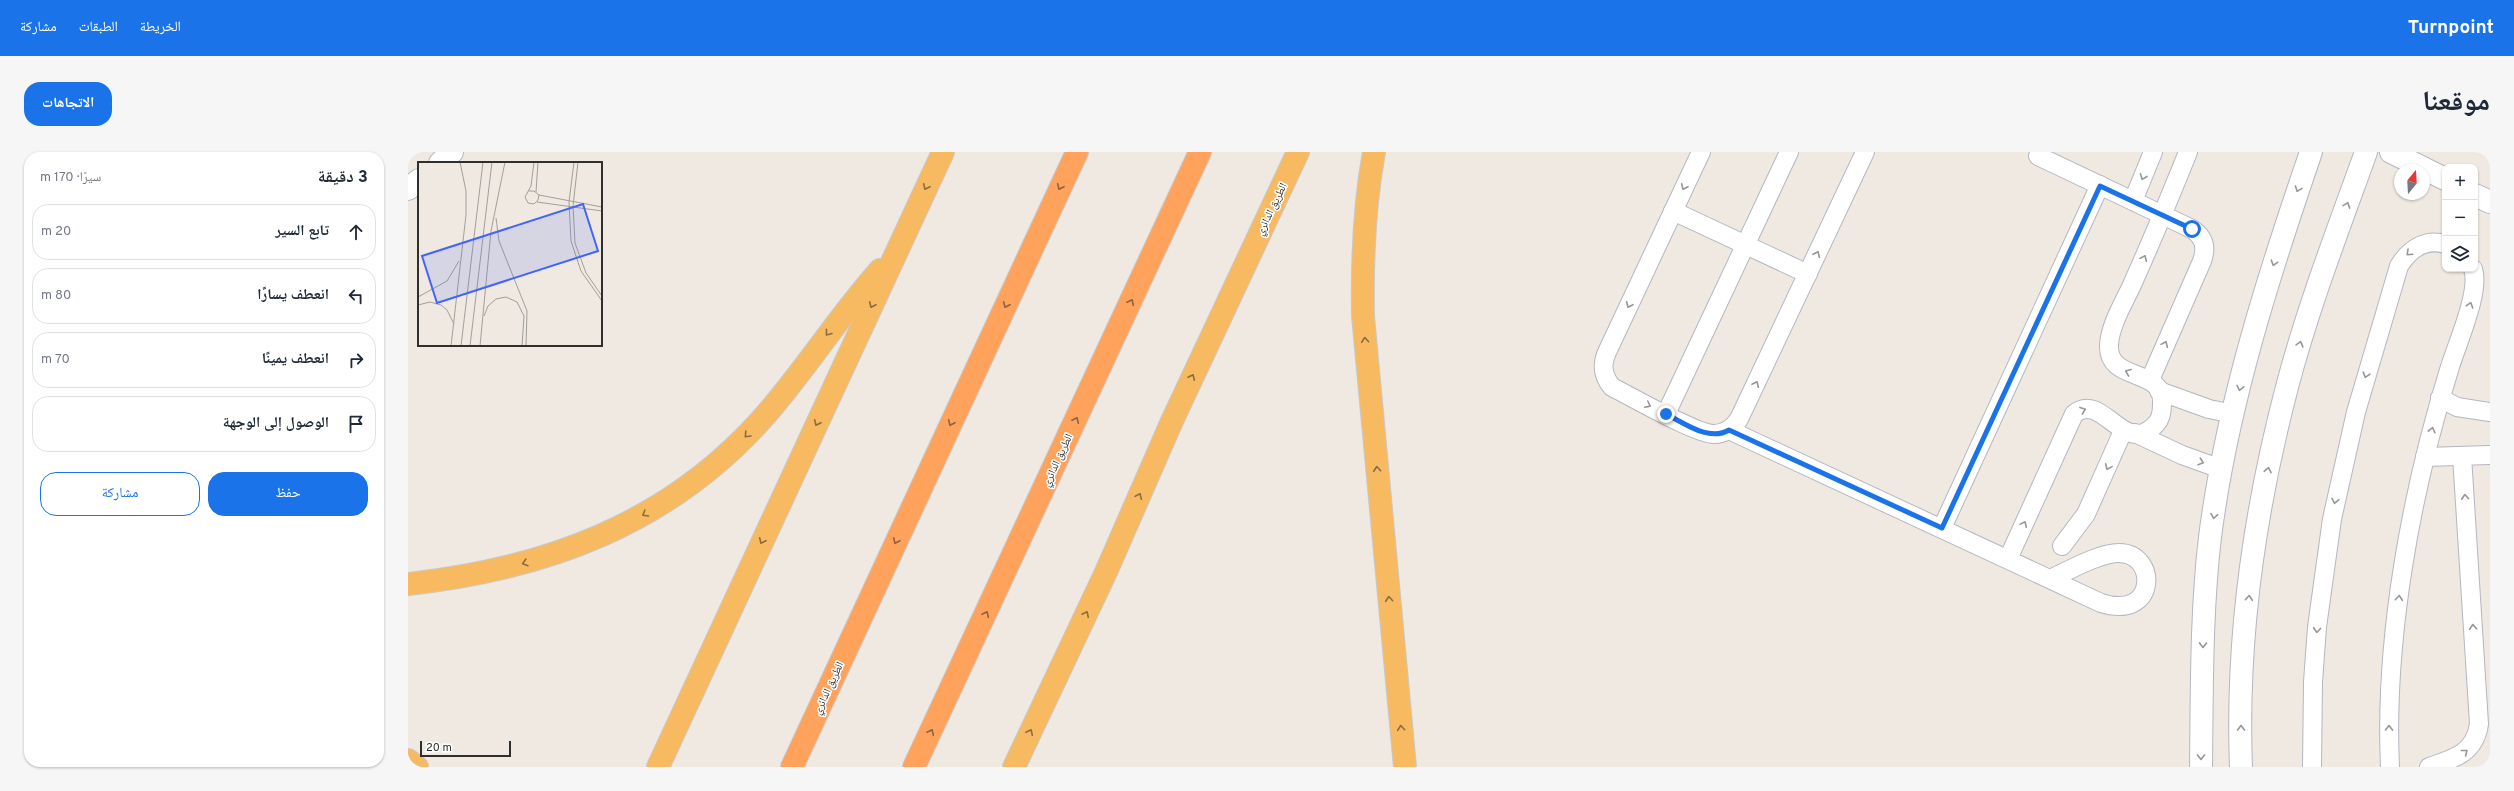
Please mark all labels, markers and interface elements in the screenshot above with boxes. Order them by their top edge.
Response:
text: Turnpoint [2408,16,2494,40]
text: مشاركة [20,19,57,36]
text: الطبقات [79,19,118,36]
text: الخريطة [140,19,181,36]
button: الاتجاهات [24,82,112,126]
text: موقعنا [2422,85,2490,121]
inset map [418,162,602,346]
north arrow [2394,164,2430,200]
map controls [2442,164,2478,272]
button: + [2442,164,2478,200]
text: 3 دقيقة [318,167,368,189]
text: سيرًا · 170 m [40,170,101,186]
one-way arrow [2140,172,2148,180]
street label: الطريق الدائري [1253,181,1291,238]
one-way arrow [923,183,931,191]
one-way arrow [1057,183,1065,191]
one-way arrow [1681,183,1689,191]
one-way arrow [2295,185,2303,192]
button: − [2442,200,2478,236]
one-way arrow [2342,201,2350,208]
route start [2183,220,2201,238]
icon: ahead [345,221,367,243]
text: تابع السير [275,222,329,241]
text: 20 m [41,224,71,240]
button: layers [2442,236,2478,272]
one-way arrow [2406,249,2414,256]
one-way arrow [1812,250,1820,258]
one-way arrow [2139,254,2147,262]
one-way arrow [2270,259,2278,266]
icon: left [345,285,367,307]
text: انعطف يسارًا [257,286,329,305]
text: 80 m [41,288,71,304]
one-way arrow [1126,298,1134,306]
one-way arrow [869,301,877,309]
one-way arrow [1626,301,1634,308]
one-way arrow [1002,302,1010,309]
one-way arrow [2465,302,2473,309]
one-way arrow [826,329,833,336]
one-way arrow [1361,337,1370,343]
one-way arrow [2160,341,2168,349]
one-way arrow [2295,341,2304,348]
icon: right [345,349,367,371]
text: انعطف يمينًا [262,350,329,369]
text: 70 m [41,352,70,368]
one-way arrow [2124,368,2131,377]
one-way arrow [2362,371,2371,378]
one-way arrow [1187,374,1195,381]
one-way arrow [1751,380,1759,388]
one-way arrow [2236,385,2244,391]
one-way arrow [1644,400,1651,407]
route end [1657,405,1675,423]
one-way arrow [2079,407,2086,415]
icon: arrive [345,413,367,435]
text: الوصول إلى الوجهة [223,414,329,433]
one-way arrow [1071,416,1079,424]
one-way arrow [814,419,822,427]
one-way arrow [948,419,956,427]
one-way arrow [2427,427,2436,434]
one-way arrow [744,430,752,438]
street label: الطريق الدائري [1040,432,1077,489]
one-way arrow [2198,458,2205,466]
one-way arrow [2104,463,2112,470]
one-way arrow [1372,466,1381,472]
one-way arrow [2264,467,2272,473]
button: مشاركة [40,472,200,516]
button: حفظ [208,472,368,516]
one-way arrow [1135,492,1143,499]
one-way arrow [2461,494,2469,500]
one-way arrow [2332,498,2340,504]
one-way arrow [642,510,649,517]
one-way arrow [2210,513,2219,519]
one-way arrow [2019,520,2027,528]
one-way arrow [759,537,767,545]
one-way arrow [893,537,901,545]
one-way arrow [522,558,529,567]
one-way arrow [2244,595,2253,601]
one-way arrow [2395,595,2404,601]
one-way arrow [1385,596,1394,602]
one-way arrow [981,610,989,618]
one-way arrow [1081,611,1089,619]
one-way arrow [2469,624,2477,630]
one-way arrow [2313,626,2322,633]
one-way arrow [2199,642,2207,648]
street label: الطريق الدائري [811,660,848,717]
one-way arrow [1397,725,1406,731]
one-way arrow [2237,725,2245,731]
one-way arrow [2385,725,2394,731]
one-way arrow [926,728,934,736]
one-way arrow [1025,728,1033,736]
scale bar [420,739,511,758]
text: 20 m [426,741,452,755]
one-way arrow [2460,750,2467,757]
one-way arrow [2197,754,2205,760]

